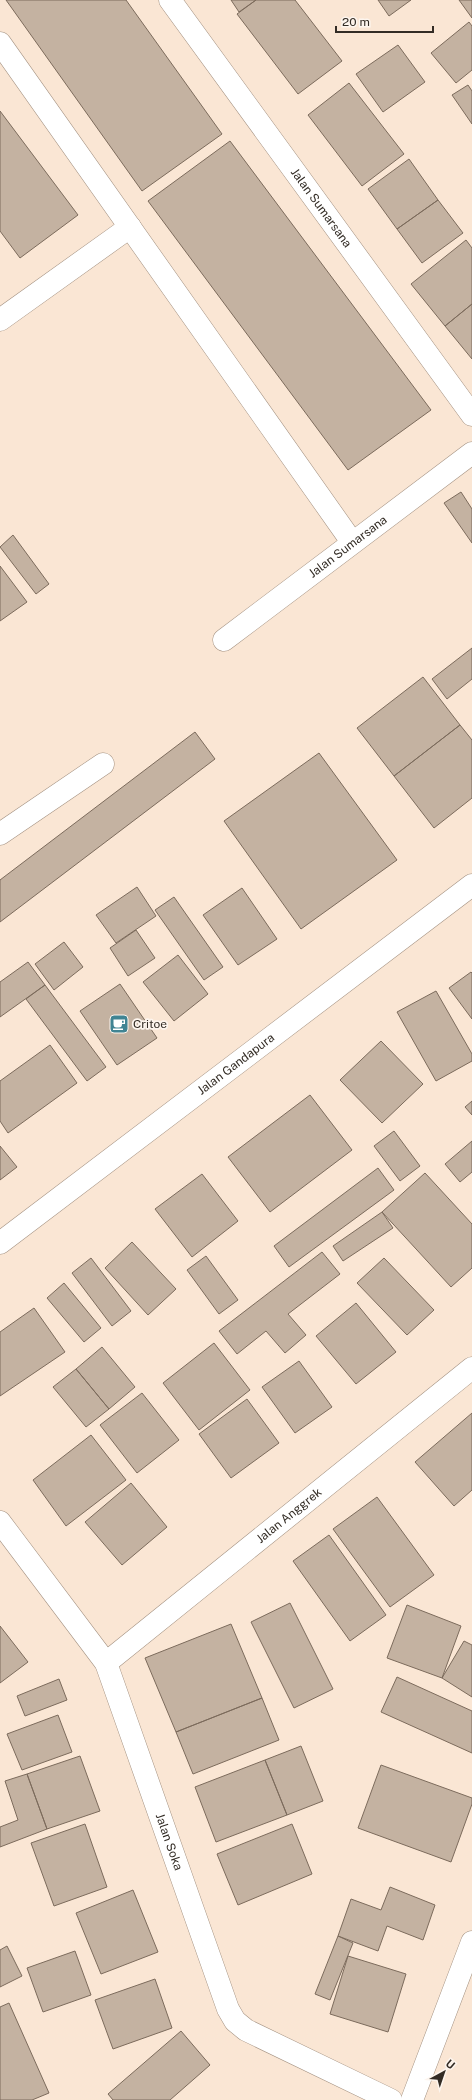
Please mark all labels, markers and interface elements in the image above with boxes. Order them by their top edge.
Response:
scale bar [336,8,433,34]
text: 20 m [342,15,370,29]
street label: Jalan Sumarsana [288,166,355,250]
street label: Jalan Sumarsana [306,513,390,581]
cafe icon: Critoe [108,1013,130,1035]
place label: Critoe [133,1017,167,1031]
street label: Jalan Gandapura [195,1030,277,1098]
street label: Jalan Anggrek [253,1485,325,1546]
street label: Jalan Soka [153,1811,186,1872]
north arrow [424,2052,464,2092]
text: U [444,2057,457,2072]

